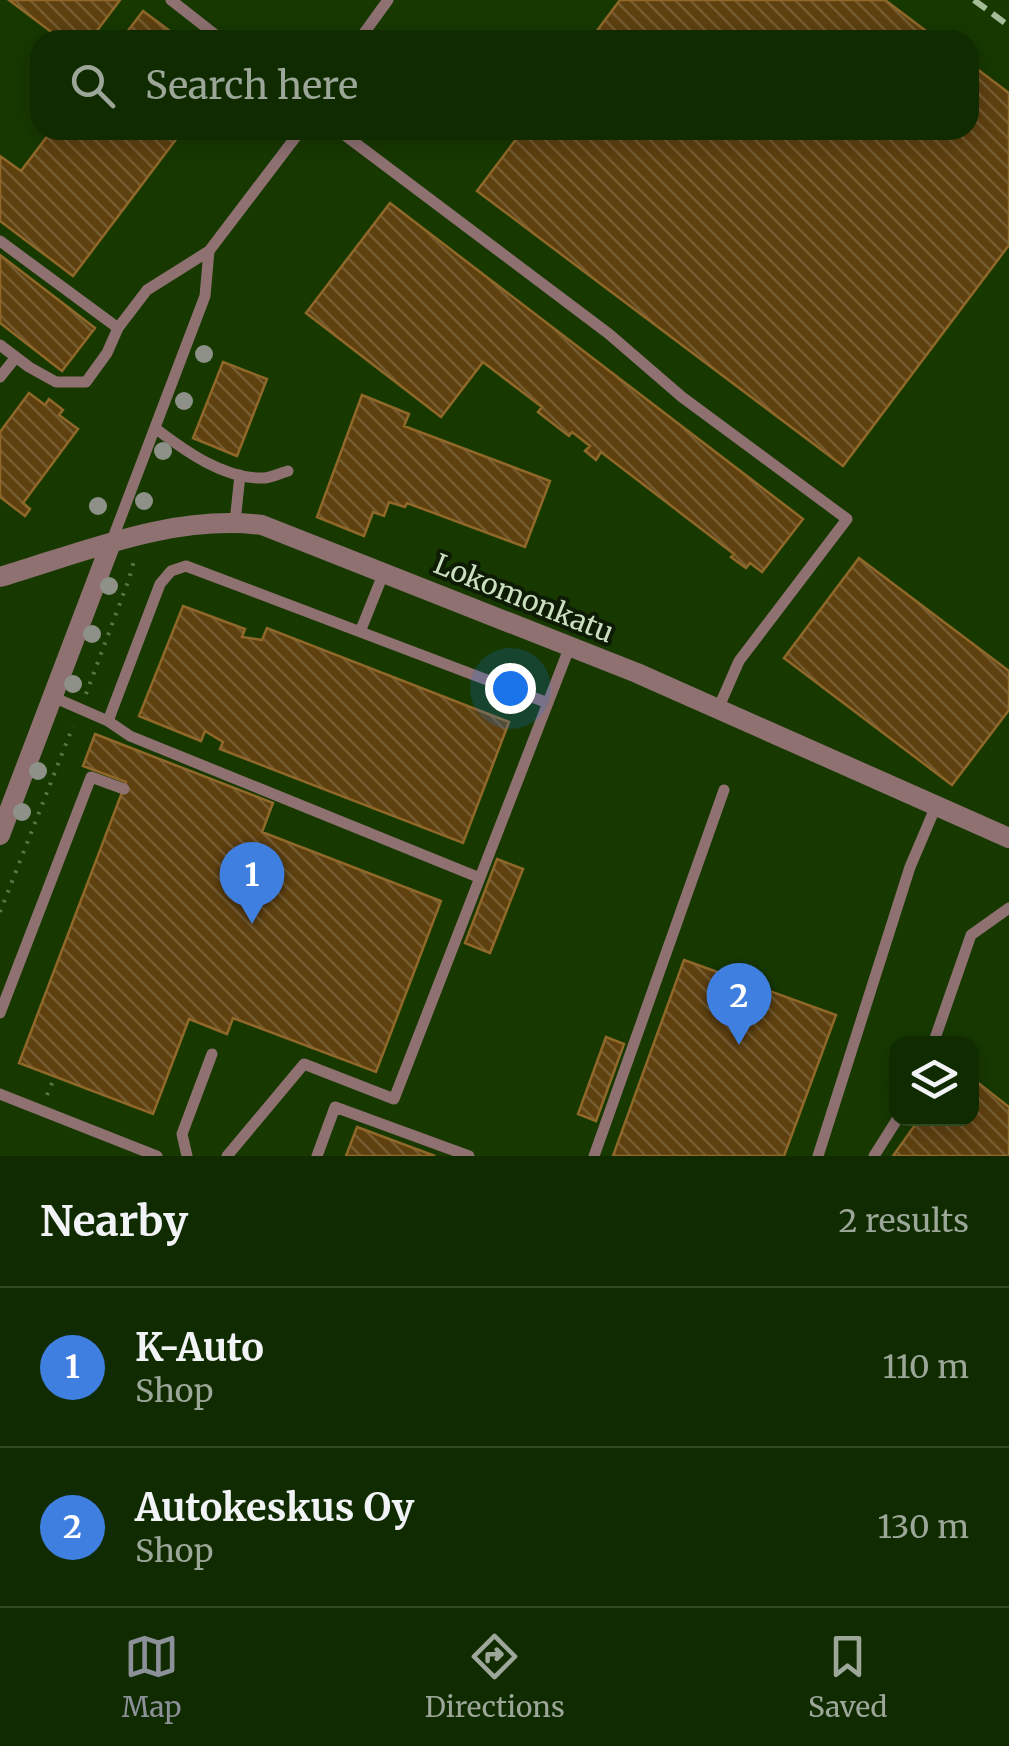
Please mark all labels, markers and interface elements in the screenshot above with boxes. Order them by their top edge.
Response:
search box [30,30,979,140]
icon: search [65,58,120,113]
text: Search here [145,62,358,109]
street label: Lokomonkatu [429,546,619,650]
your location [485,663,536,714]
pin: 1 [220,842,284,924]
pin: 2 [706,962,772,1045]
map controls [889,1036,979,1126]
button: layers [889,1036,979,1126]
text: Nearby [40,1195,188,1247]
text: 2 results [838,1201,969,1241]
text: K-Auto [135,1324,264,1371]
text: 1 [65,1347,80,1387]
text: 110 m [882,1347,969,1387]
text: Shop [135,1371,213,1411]
text: Autokeskus Oy [135,1484,414,1531]
text: 2 [63,1507,82,1547]
text: 130 m [877,1507,969,1547]
text: Shop [135,1531,213,1571]
tab: Map [122,1629,181,1725]
tab: Directions [425,1629,565,1725]
tab: Saved [808,1629,887,1725]

